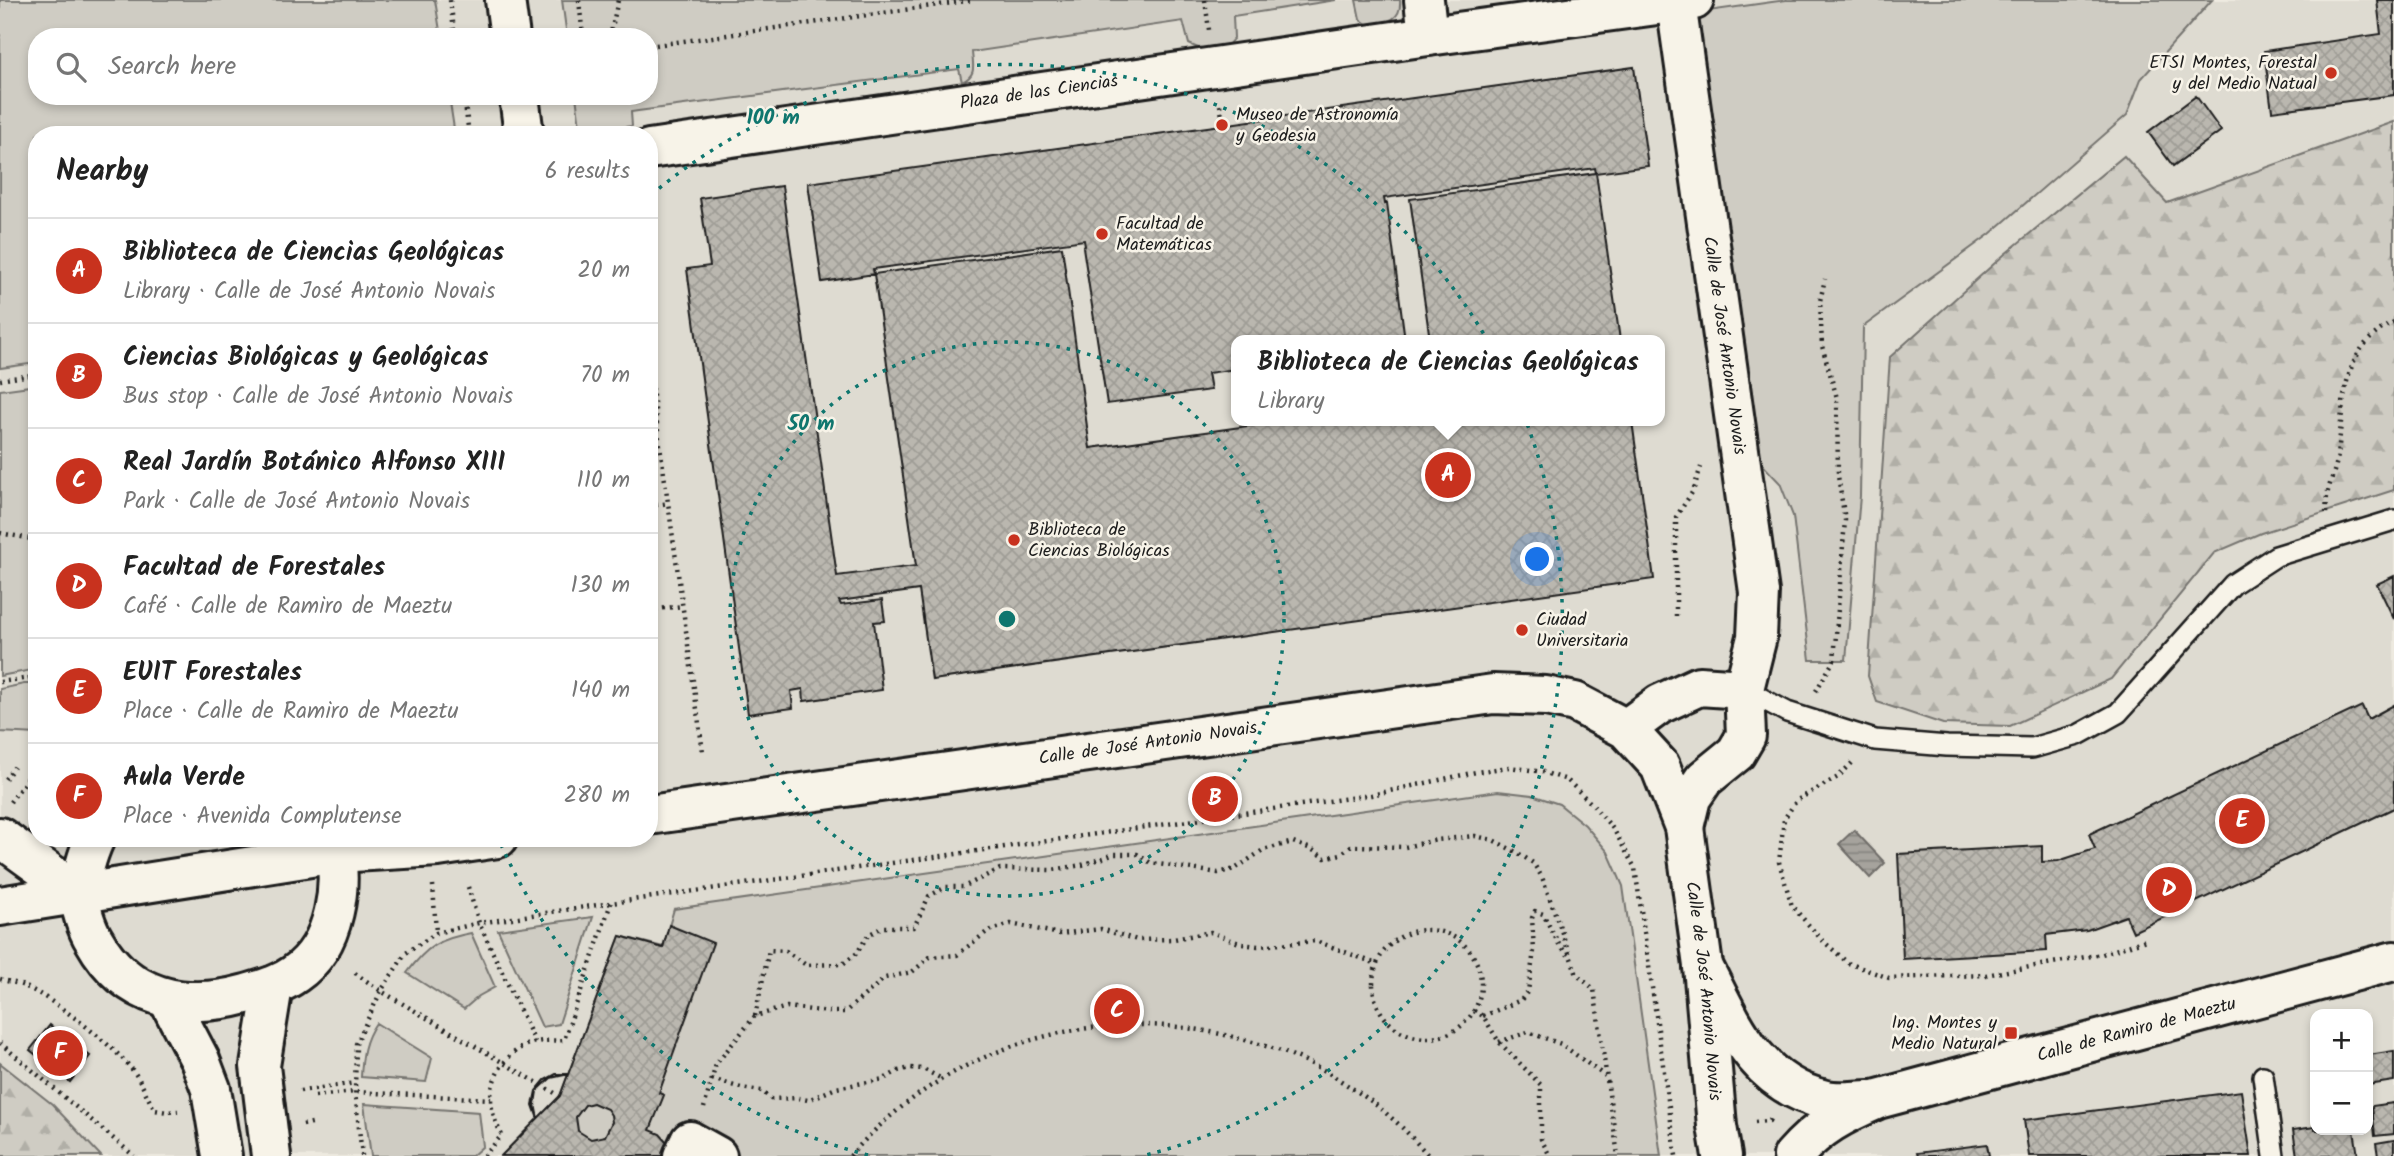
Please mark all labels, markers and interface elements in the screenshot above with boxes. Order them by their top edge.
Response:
search box [28,28,658,105]
text: Search here [108,46,236,88]
icon: search [52,48,90,86]
place label: ETSI Montes, Forestal y del Medio Natual [2149,49,2318,99]
marker: ETSI Montes, Forestal y del Medio Natual [2323,65,2339,81]
street label: Plaza de las Ciencias [958,67,1120,118]
place label: Museo de Astronomía y Geodesia [1235,101,1399,151]
text: 100 m [746,102,800,135]
marker: Museo de Astronomía y Geodesia [1214,117,1230,133]
text: Nearby [56,148,148,196]
text: 6 results [545,154,630,190]
place label: Facultad de Matemáticas [1116,210,1212,260]
marker: Facultad de Matemáticas [1094,226,1110,242]
text: Biblioteca de Ciencias Geológicas [123,232,504,274]
street label: Calle de José Antonio Novais [1695,234,1754,457]
text: A [72,253,86,289]
text: 20 m [578,253,630,289]
text: Library · Calle de José Antonio Novais [123,274,495,310]
popup [1231,335,1665,426]
text: Ciencias Biológicas y Geológicas [123,337,488,379]
text: Biblioteca de Ciencias Geológicas [1257,342,1639,384]
text: B [72,358,86,394]
text: 70 m [580,358,630,394]
text: Bus stop · Calle de José Antonio Novais [123,379,513,415]
text: Library [1257,384,1324,420]
text: 50 m [787,408,834,441]
text: Real Jardín Botánico Alfonso XIII [123,442,505,484]
pin: A [1425,449,1471,501]
text: C [72,463,86,499]
text: 110 m [577,463,630,499]
text: Park · Calle de José Antonio Novais [123,484,470,520]
place label: Biblioteca de Ciencias Biológicas [1028,516,1170,566]
marker: Biblioteca de Ciencias Biológicas [1006,532,1022,548]
your location [1520,542,1554,576]
text: Facultad de Forestales [123,547,385,589]
text: D [71,568,87,604]
text: 130 m [571,568,630,604]
text: Café · Calle de Ramiro de Maeztu [123,589,452,625]
place label: Ciudad Universitaria [1536,606,1628,656]
centre of rings [995,607,1019,631]
marker: Ciudad Universitaria [1514,622,1530,638]
text: EUIT Forestales [123,652,302,694]
text: E [73,673,85,709]
text: 140 m [571,673,630,709]
text: Place · Calle de Ramiro de Maeztu [123,694,459,730]
street label: Calle de José Antonio Novais [1037,713,1259,773]
text: Aula Verde [123,757,245,799]
pin: B [1192,773,1238,825]
text: F [73,778,85,814]
text: 280 m [564,778,630,814]
pin: E [2219,795,2265,847]
text: Place · Avenida Complutense [123,799,402,835]
pin: D [2146,864,2192,916]
street label: Calle de José Antonio Novais [1677,880,1729,1102]
pin: C [1094,985,1140,1037]
street label: Calle de Ramiro de Maeztu [2034,989,2240,1070]
place label: Ing. Montes y Medio Natural [1891,1009,1998,1059]
map controls [2310,1009,2373,1135]
button: + [2310,1009,2373,1072]
marker: Ing. Montes y Medio Natural [2003,1025,2019,1041]
pin: F [37,1027,83,1079]
button: − [2310,1072,2373,1135]

